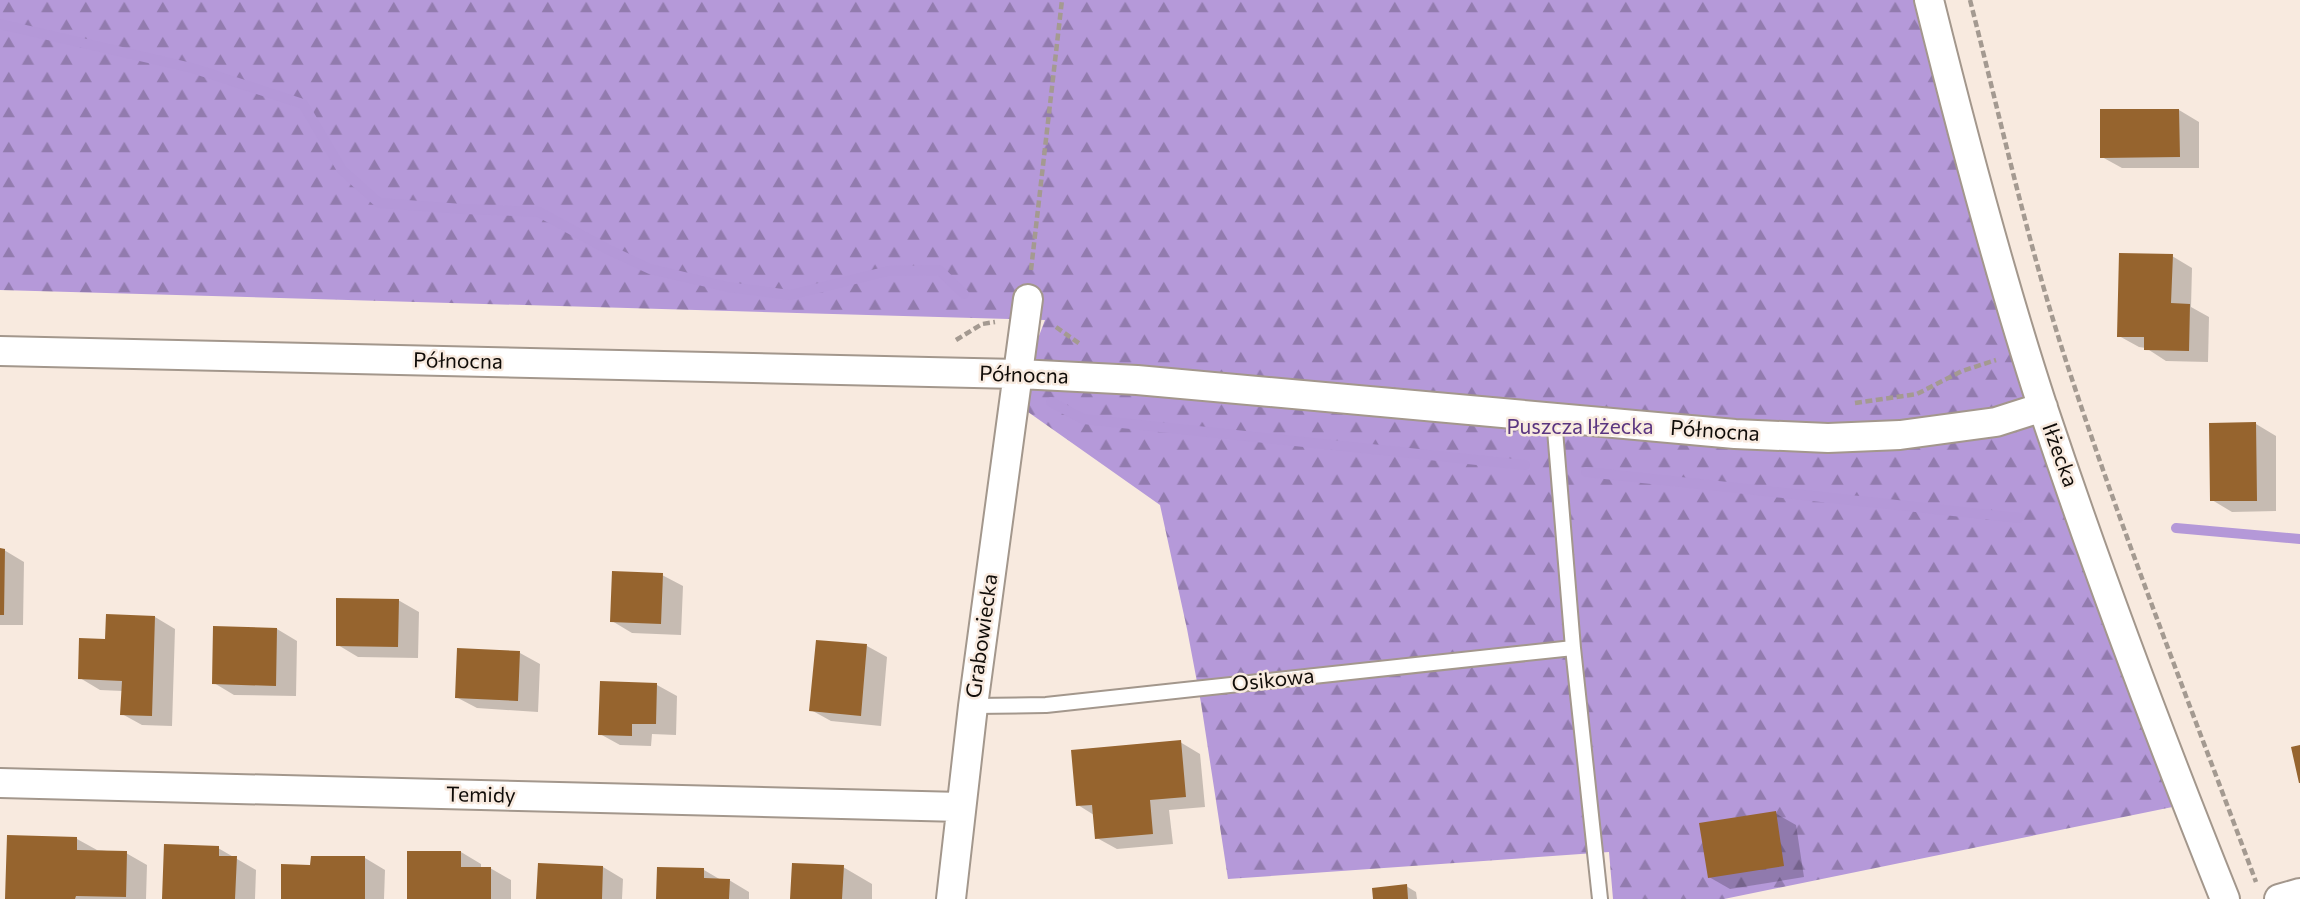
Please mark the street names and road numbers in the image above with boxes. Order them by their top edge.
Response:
street label: Północna [413,346,503,373]
street label: Północna [979,359,1069,388]
street label: Północna [1669,414,1761,445]
street label: Iłżecka [2038,419,2085,490]
street label: Grabowiecka [959,572,1002,700]
street label: Osikowa [1230,662,1315,695]
street label: Temidy [446,780,516,807]

